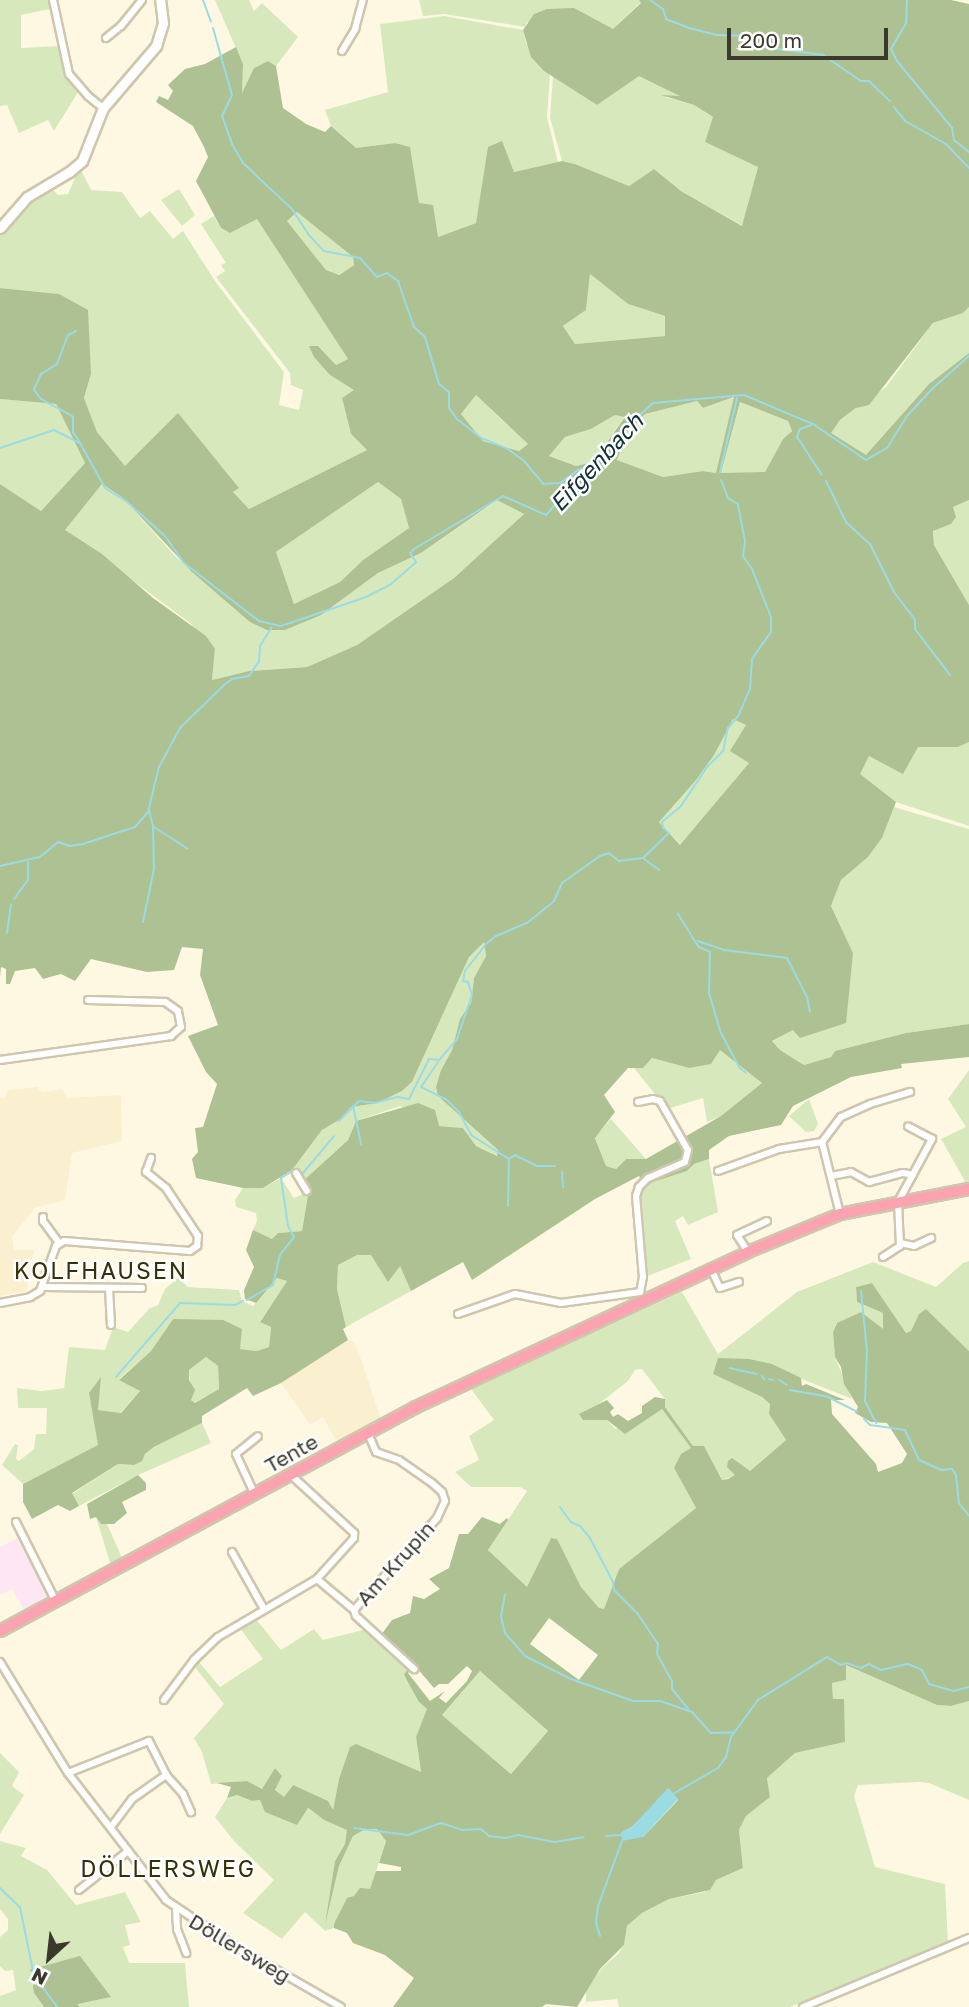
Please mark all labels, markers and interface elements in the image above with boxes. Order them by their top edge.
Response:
scale bar [731,14,892,58]
text: 200 m [740,27,802,53]
water label: Eifgenbach [544,407,648,517]
district label: KOLFHAUSEN [15,1256,187,1284]
street label: Tente [260,1428,322,1478]
street label: Am Krupin [351,1516,439,1610]
district label: DÖLLERSWEG [81,1854,255,1882]
street label: Döllersweg [185,1908,295,1988]
north arrow [14,1923,84,1993]
text: N [28,1964,51,1991]

